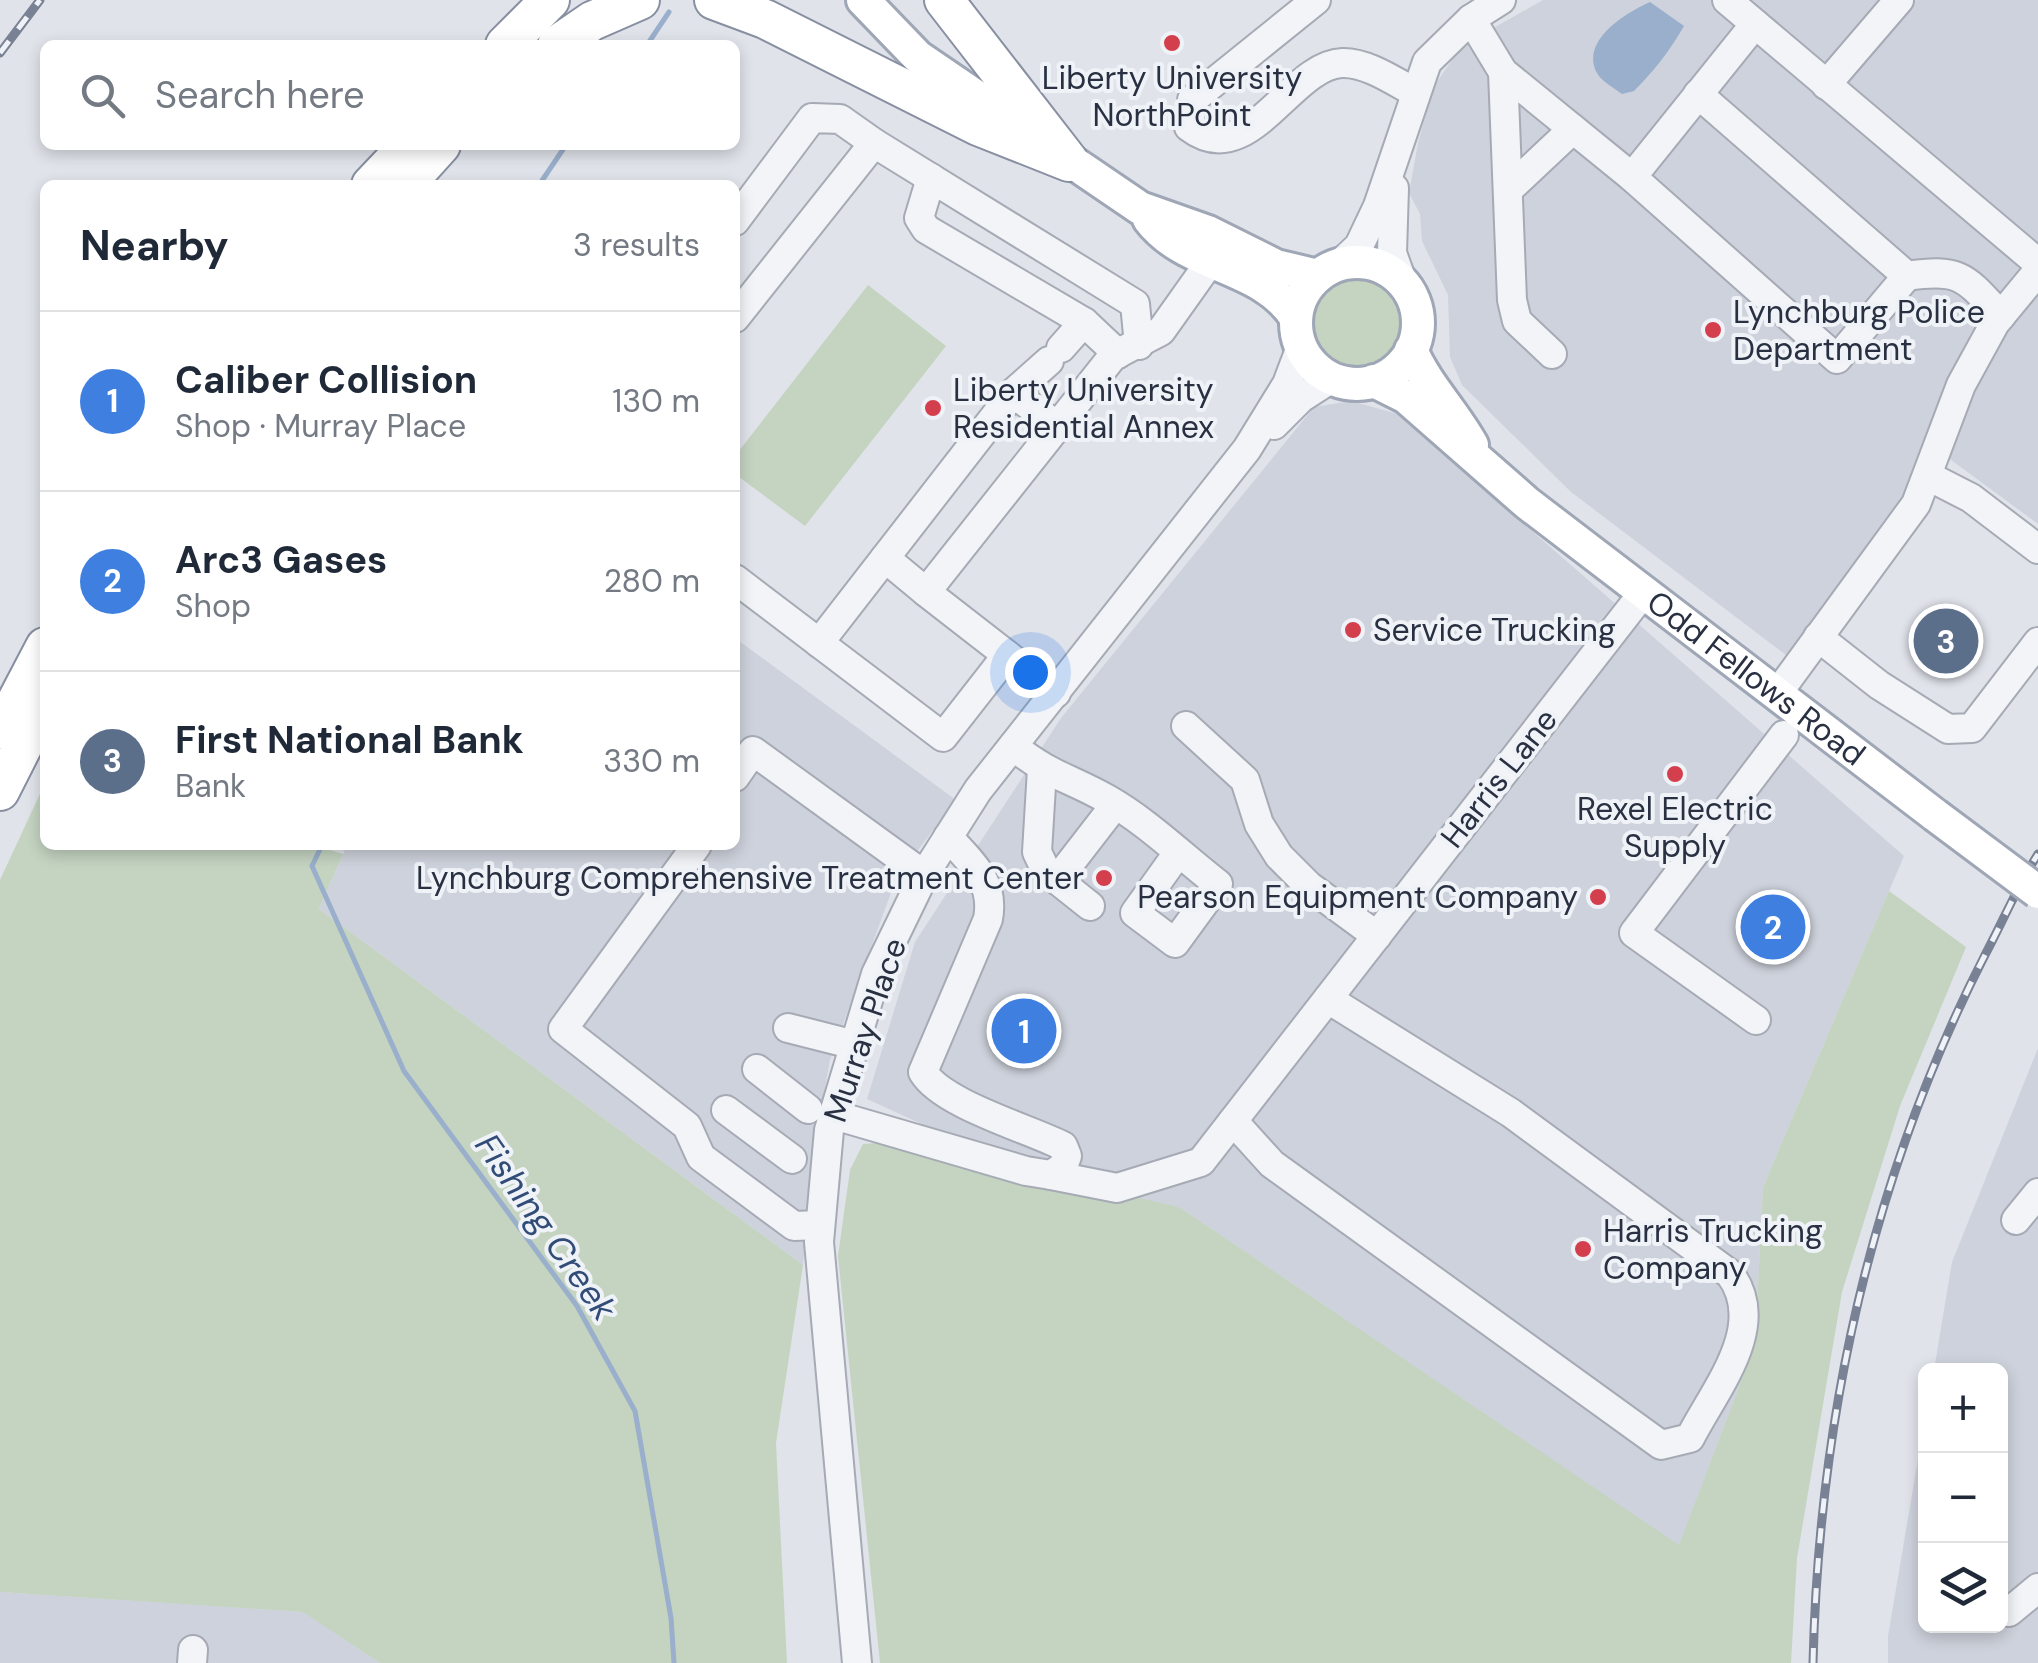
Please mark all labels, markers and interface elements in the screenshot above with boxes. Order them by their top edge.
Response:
marker: Liberty University NorthPoint [1161,32,1183,54]
search box [40,40,740,150]
place label: Liberty University NorthPoint [1042,57,1303,136]
icon: search [75,68,130,123]
text: Search here [155,70,365,120]
text: Nearby [80,218,229,273]
text: 3 results [573,224,700,266]
place label: Lynchburg Police Department [1733,291,1985,370]
marker: Lynchburg Police Department [1702,319,1724,341]
text: Caliber Collision [175,355,477,405]
place label: Liberty University Residential Annex [953,369,1214,448]
text: 1 [107,380,118,422]
text: 130 m [612,380,700,422]
marker: Liberty University Residential Annex [922,397,944,419]
text: Shop · Murray Place [175,405,466,447]
text: Arc3 Gases [175,535,387,585]
text: 2 [103,560,122,602]
text: 280 m [604,560,700,602]
street label: Odd Fellows Road [1638,581,1874,775]
text: Shop [175,585,251,627]
pin: 3 [1914,604,1978,678]
place label: Service Trucking [1373,609,1616,651]
marker: Service Trucking [1342,619,1364,641]
your location [1005,647,1056,698]
street label: Harris Lane [1431,700,1567,856]
text: First National Bank [175,715,524,765]
text: 3 [103,740,122,782]
text: 330 m [603,740,700,782]
marker: Rexel Electric Supply [1664,763,1686,785]
text: Bank [175,765,246,807]
place label: Rexel Electric Supply [1577,788,1773,867]
place label: Lynchburg Comprehensive Treatment Center [416,857,1084,899]
marker: Lynchburg Comprehensive Treatment Center [1093,867,1115,889]
place label: Pearson Equipment Company [1137,876,1578,918]
marker: Pearson Equipment Company [1587,886,1609,908]
pin: 2 [1740,890,1806,964]
street label: Murray Place [814,933,916,1127]
pin: 1 [992,994,1056,1068]
water label: Fishing Creek [465,1125,627,1330]
place label: Harris Trucking Company [1603,1210,1823,1289]
marker: Harris Trucking Company [1572,1238,1594,1260]
map controls [1918,1363,2008,1633]
button: + [1918,1363,2008,1453]
button: − [1918,1453,2008,1543]
button: layers [1918,1543,2008,1633]

